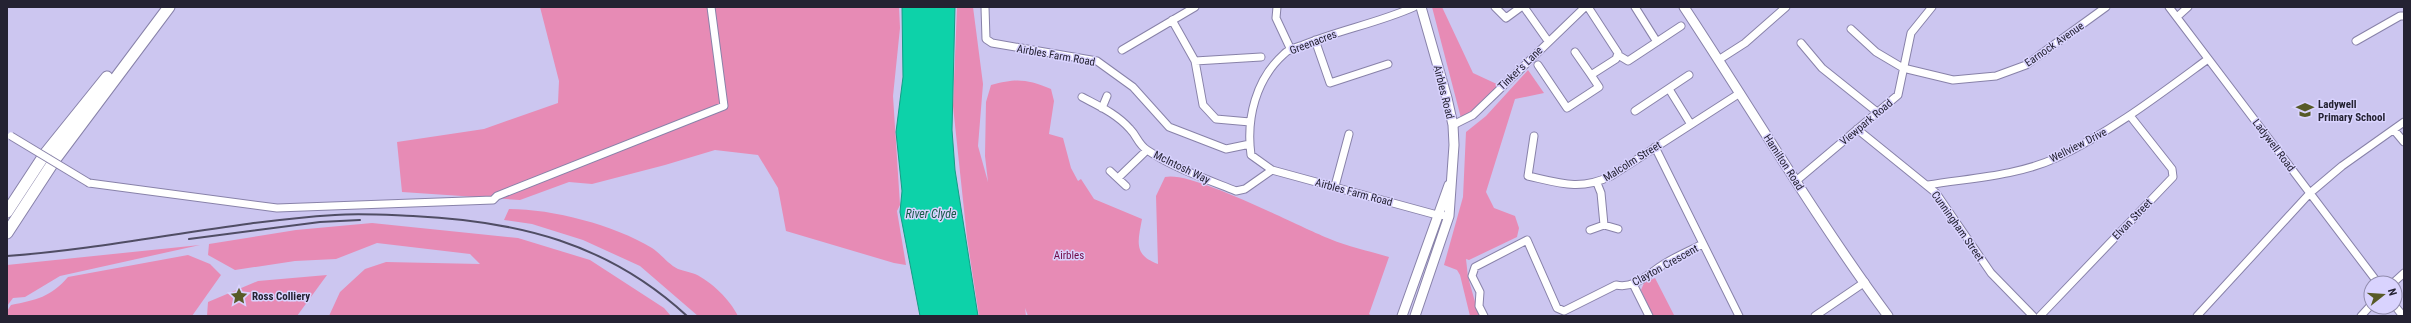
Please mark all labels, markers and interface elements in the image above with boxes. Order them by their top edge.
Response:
street label: Earnock Avenue [2022,19,2086,70]
street label: Greenacres [1288,28,1338,57]
street label: Airbles Farm Road [1016,42,1096,69]
street label: Tinker's Lane [1495,44,1545,93]
street label: Airbles Road [1431,64,1456,120]
street label: Viewpark Road [1837,97,1895,148]
place label: Ladywell Primary School [2318,98,2386,124]
school or university icon: Ladywell Primary School [2295,100,2315,120]
street label: Ladywell Road [2250,116,2298,174]
street label: Wellview Drive [2047,125,2109,165]
street label: Hamilton Road [1761,132,1806,193]
street label: Malcolm Street [1601,138,1664,184]
street label: McIntosh Way [1152,148,1212,187]
street label: Airbles Farm Road [1314,176,1394,209]
street label: Cunningham Street [1929,189,1987,264]
street label: Elvan Street [2110,196,2155,242]
water label: River Clyde [906,207,957,221]
street label: Clayton Crescent [1630,242,1701,289]
park label: Airbles [1054,249,1084,262]
north arrow [2363,275,2403,315]
place icon: Ross Colliery [229,286,249,306]
text: N [2385,287,2399,298]
place label: Ross Colliery [252,290,310,303]

